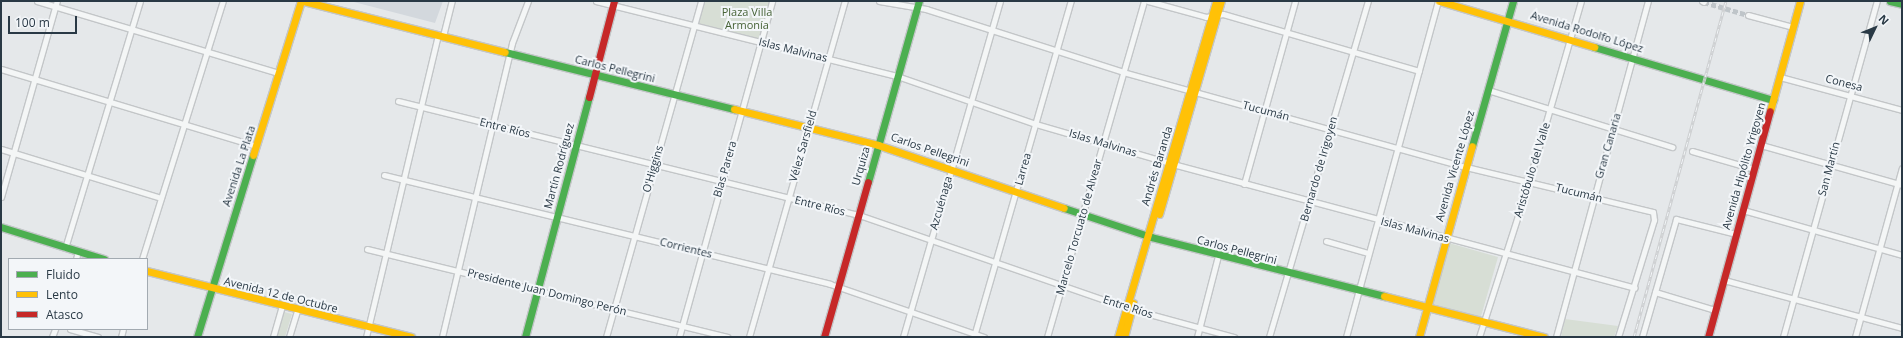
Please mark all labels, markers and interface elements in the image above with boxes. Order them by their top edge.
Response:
park label: Plaza Villa Armonía [722,6,772,32]
scale bar [10,8,79,34]
north arrow [1855,8,1895,48]
street label: Avenida Rodolfo López [1529,9,1645,55]
text: N [1876,11,1893,28]
text: 100 m [15,14,50,31]
street label: Islas Malvinas [757,35,829,65]
street label: Carlos Pellegrini [573,53,657,85]
street label: Conesa [1824,72,1864,94]
street label: Tucumán [1241,98,1291,124]
street label: Avenida Hipólito Yrigoyen [1720,101,1768,231]
street label: Vélez Sarsfield [786,109,820,183]
street label: Avenida Vicente López [1433,109,1477,223]
street label: Gran Canaria [1592,112,1624,180]
street label: Entre Ríos [478,115,532,141]
street label: Bernardo de Irigoyen [1298,115,1340,223]
street label: Aristóbulo del Valle [1511,121,1553,219]
street label: Martín Rodríguez [541,122,577,210]
street label: Avenida La Plata [220,124,258,208]
street label: Andrés Baranda [1139,125,1175,207]
street label: Islas Malvinas [1067,126,1139,160]
street label: Carlos Pellegrini [889,130,971,170]
street label: Blas Parera [711,139,739,199]
street label: San Martín [1815,140,1843,198]
street label: O'Higgins [640,144,666,194]
street label: Urquiza [849,145,873,187]
street label: Larrea [1012,151,1034,187]
street label: Marcelo Torcuato de Alvear [1053,158,1105,296]
street label: Azcuénaga [927,175,955,231]
street label: Tucumán [1554,181,1604,205]
street label: Entre Ríos [793,193,847,219]
street label: Islas Malvinas [1379,215,1451,245]
street label: Carlos Pellegrini [1196,233,1278,267]
street label: Corrientes [658,235,714,261]
legend [8,258,148,330]
text: Fluido [46,266,80,283]
street label: Presidente Juan Domingo Perón [466,266,628,318]
street label: Avenida 12 de Octubre [223,274,339,316]
text: Lento [46,286,78,303]
street label: Entre Ríos [1101,293,1155,321]
text: Atasco [46,306,83,323]

